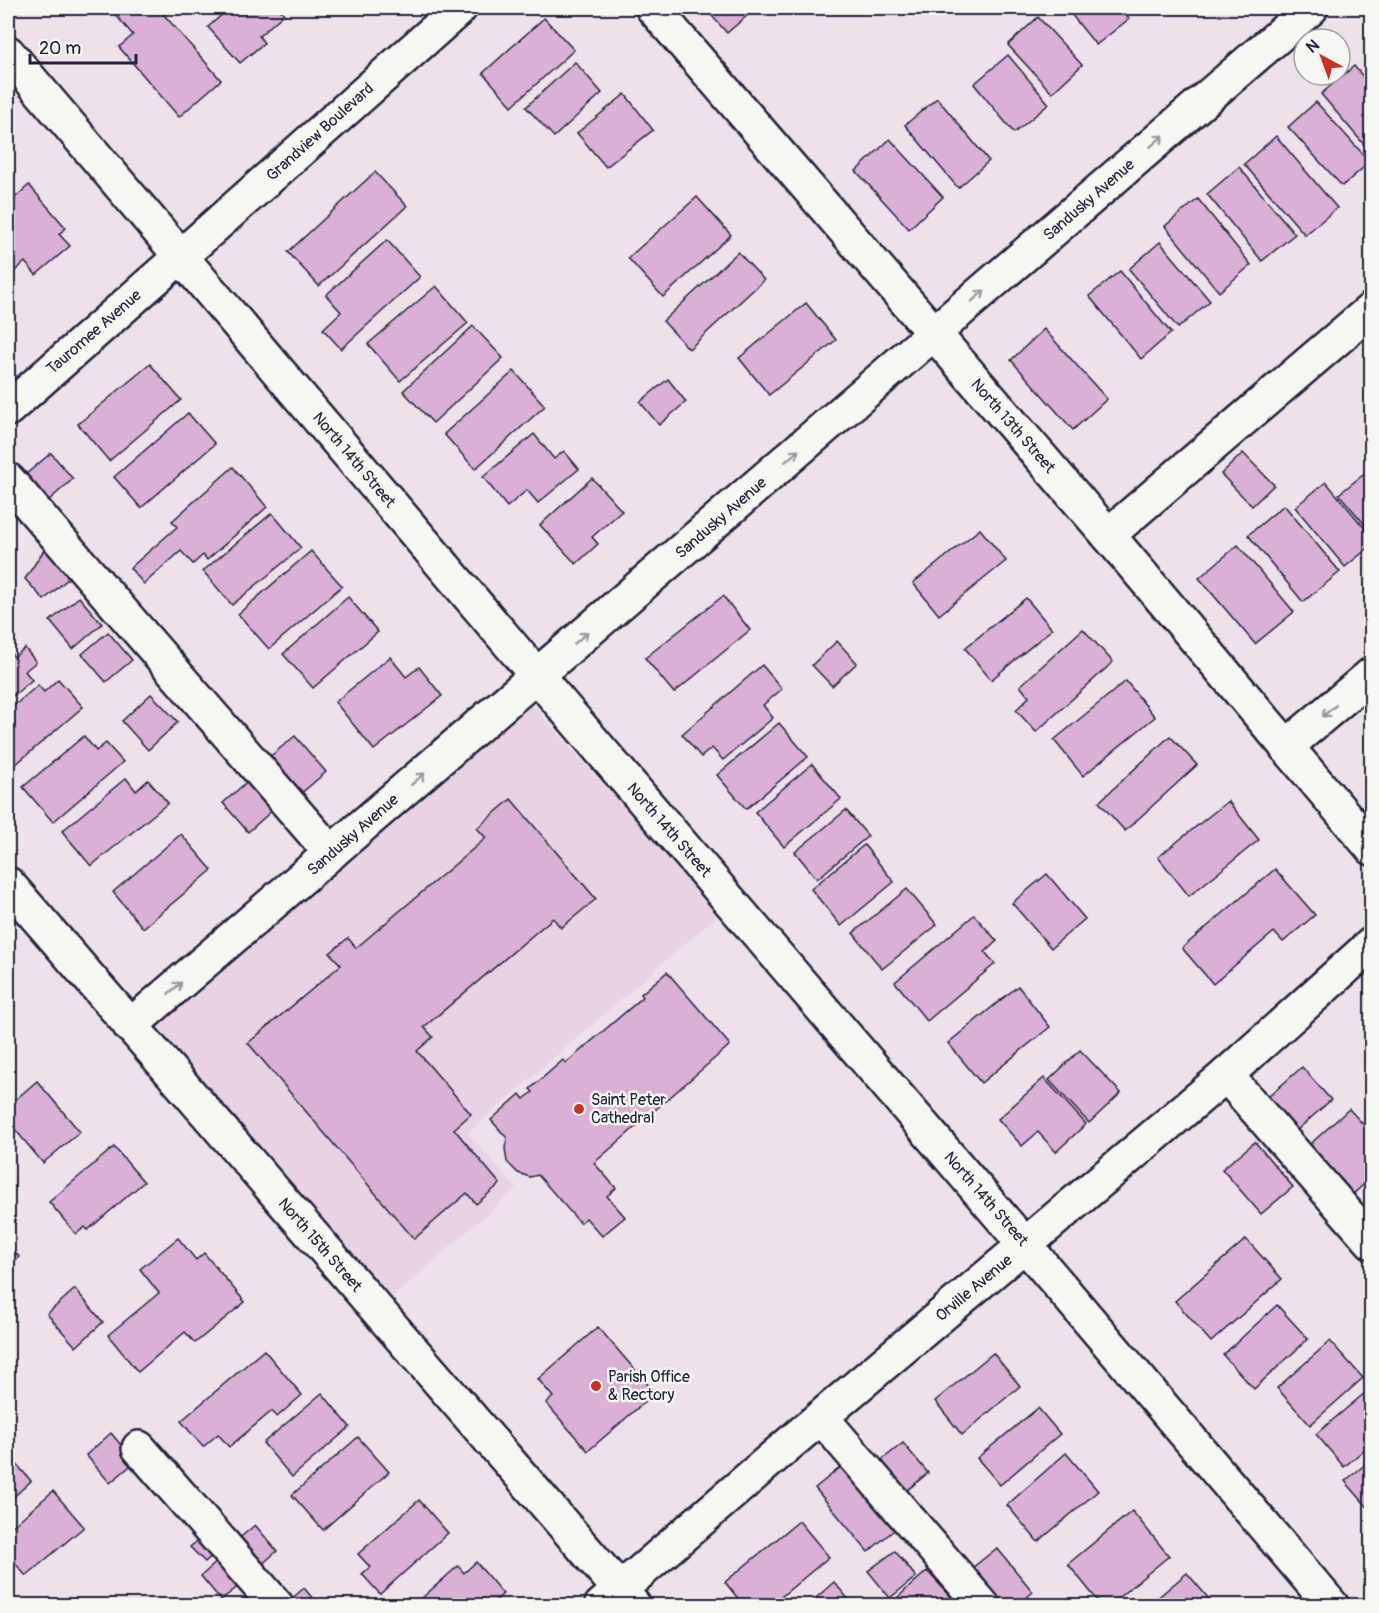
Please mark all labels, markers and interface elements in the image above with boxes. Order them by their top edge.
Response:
scale bar [30,27,136,65]
north arrow [1292,27,1352,87]
text: N [1302,35,1324,58]
text: 20 m [39,37,81,60]
street label: Grandview Boulevard [262,79,378,185]
one-way arrow [1149,134,1164,148]
street label: Sandusky Avenue [1039,155,1139,245]
street label: Tauromee Avenue [42,285,146,379]
one-way arrow [970,289,985,303]
street label: North 13th Street [967,375,1060,478]
street label: North 14th Street [308,408,400,512]
one-way arrow [784,449,799,463]
street label: Sandusky Avenue [671,473,771,563]
one-way arrow [573,631,588,645]
one-way arrow [1322,704,1337,718]
one-way arrow [410,772,425,786]
street label: North 14th Street [622,779,716,882]
street label: Sandusky Avenue [303,790,403,880]
one-way arrow [167,982,183,995]
place label: Saint Peter Cathedral [591,1090,666,1128]
marker: Saint Peter Cathedral [572,1102,586,1116]
street label: North 14th Street [939,1148,1033,1251]
street label: North 15th Street [274,1194,367,1297]
street label: Orville Avenue [932,1250,1017,1326]
place label: Parish Office & Rectory [608,1367,690,1405]
marker: Parish Office & Rectory [589,1379,603,1393]

